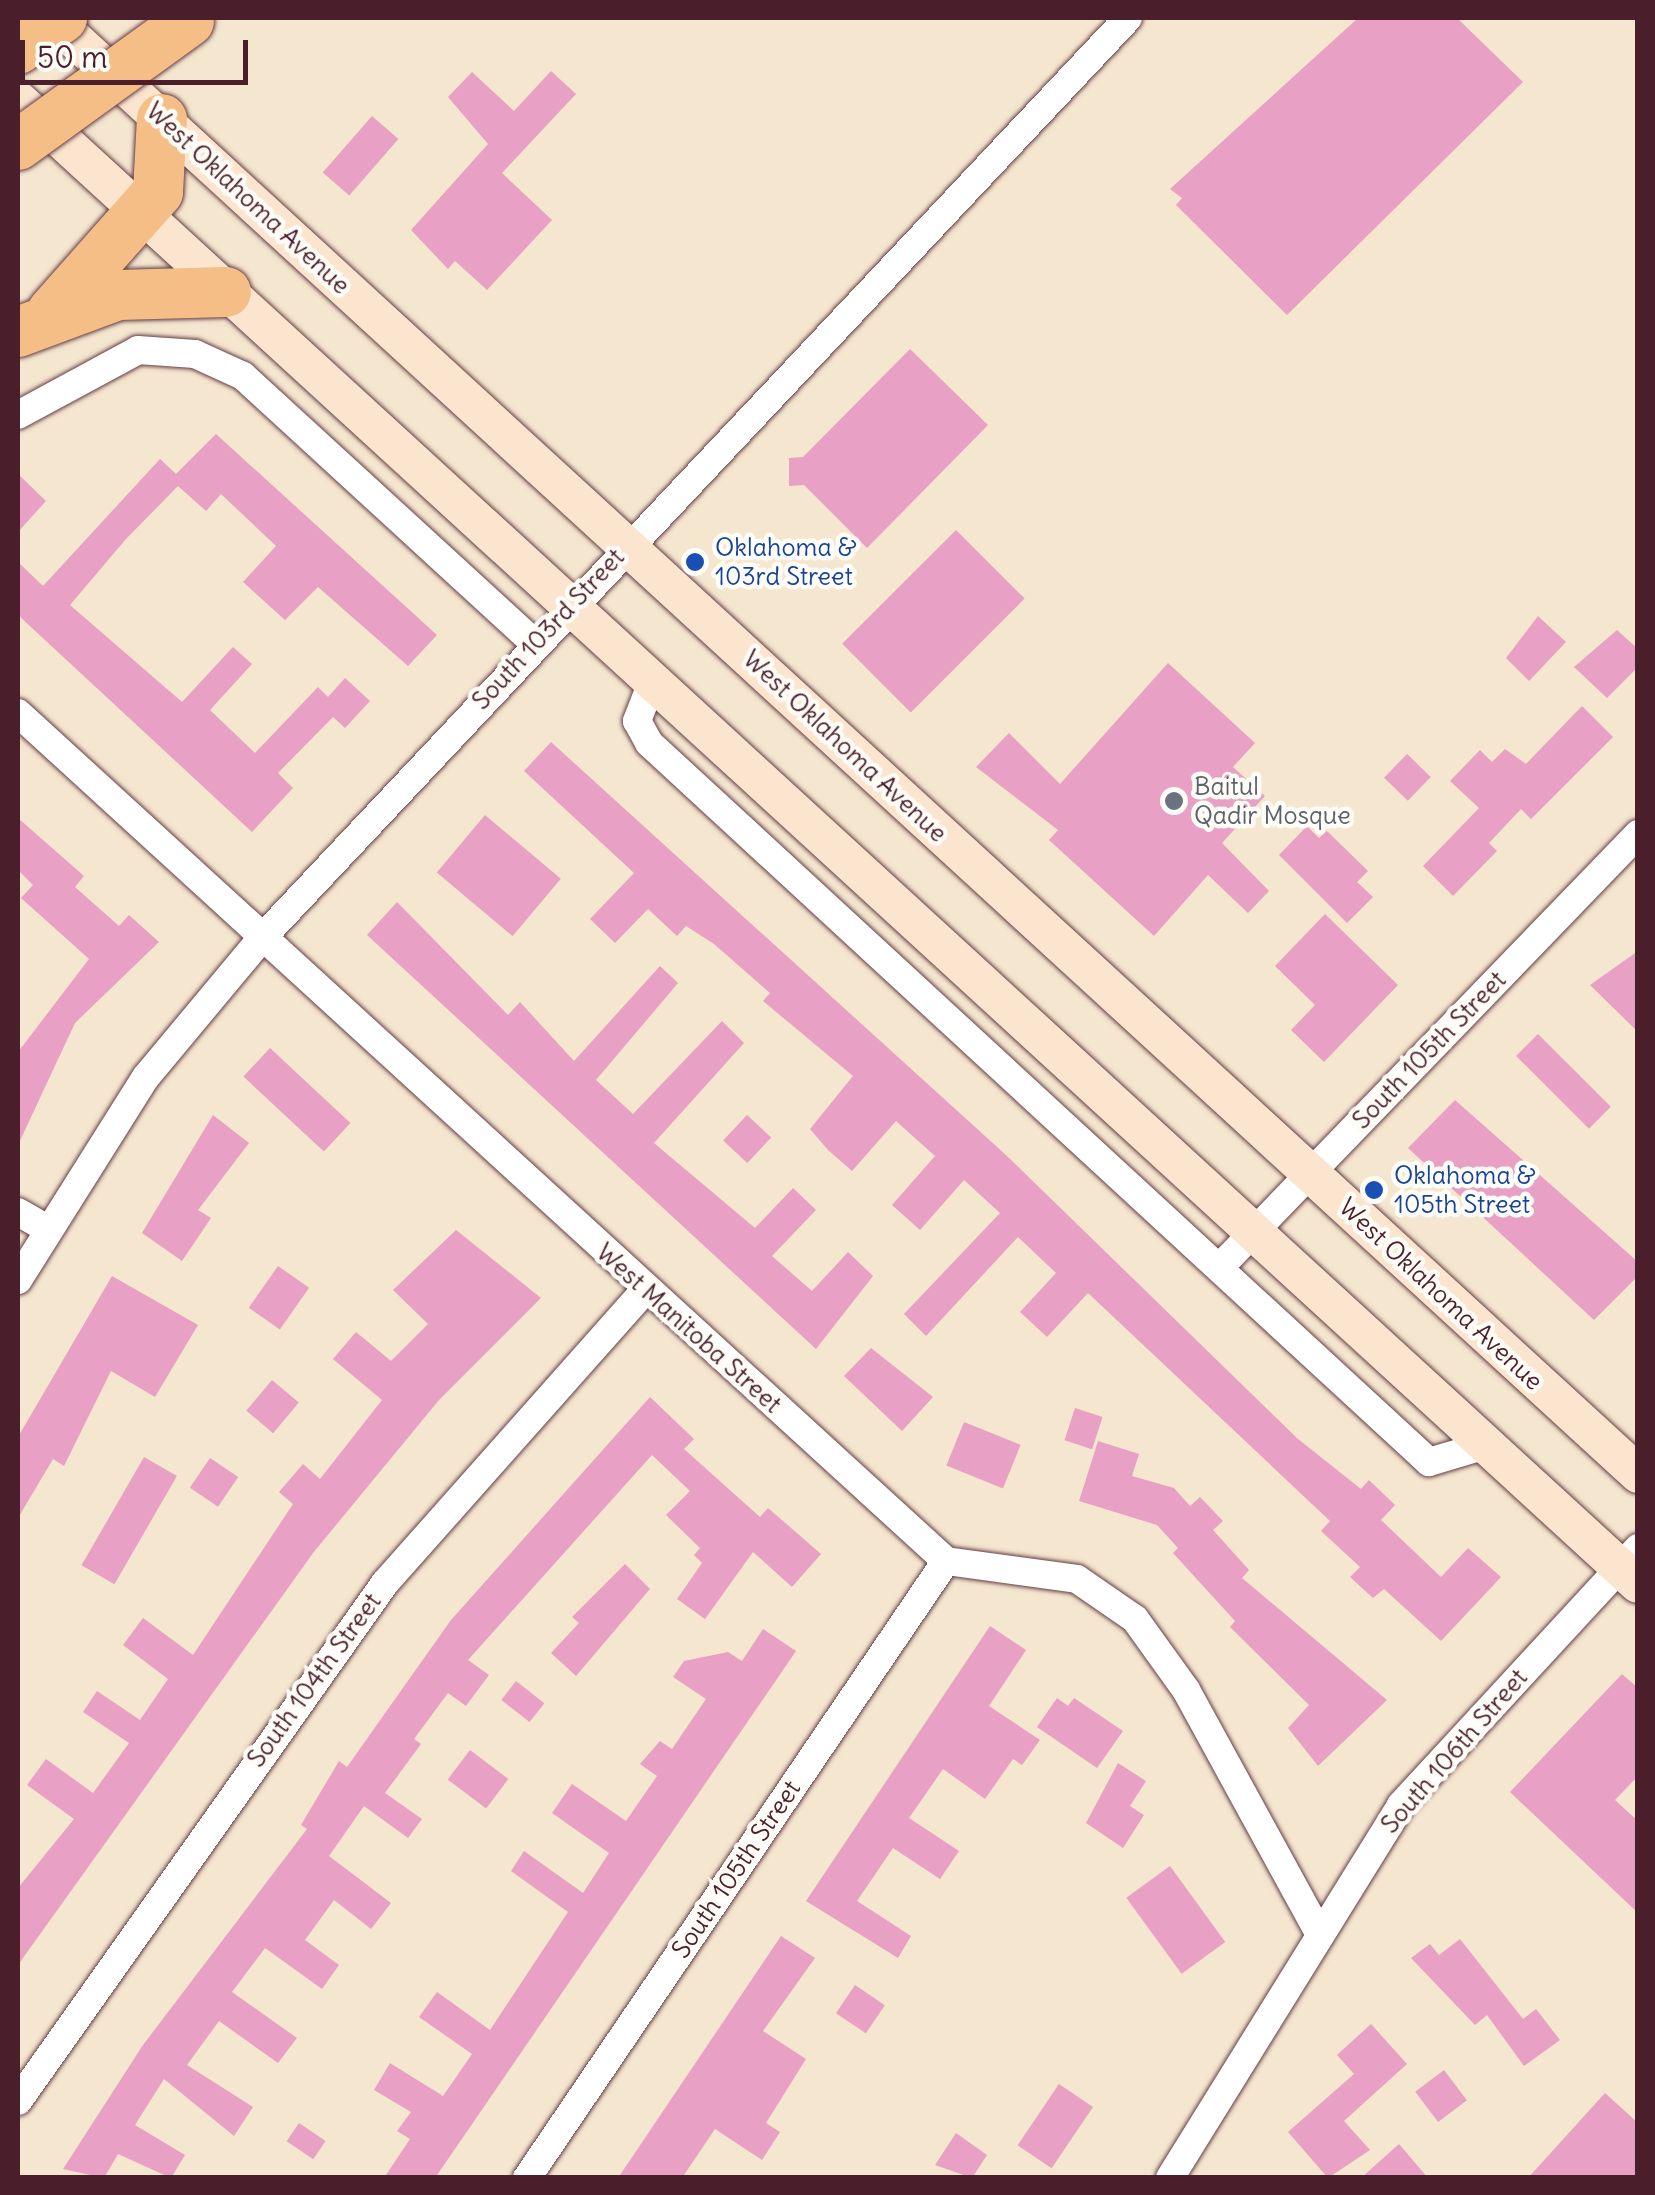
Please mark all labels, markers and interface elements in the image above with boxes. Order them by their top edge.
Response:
scale bar [25,20,252,82]
text: 50 m [37,38,107,76]
street label: West Oklahoma Avenue [140,96,356,300]
place label: Oklahoma & 103rd Street [715,533,857,592]
street label: South 103rd Street [466,542,630,716]
marker: Oklahoma & 103rd Street [684,551,706,573]
street label: West Oklahoma Avenue [737,644,953,848]
place label: Baitul Qadir Mosque [1194,772,1351,831]
marker: Baitul Qadir Mosque [1163,790,1185,812]
street label: South 105th Street [1346,965,1512,1135]
place label: Oklahoma & 105th Street [1394,1161,1536,1220]
marker: Oklahoma & 105th Street [1363,1179,1385,1201]
street label: West Oklahoma Avenue [1333,1192,1549,1396]
street label: West Manitoba Street [590,1237,788,1419]
street label: South 104th Street [241,1587,387,1773]
street label: South 106th Street [1375,1663,1533,1839]
street label: South 105th Street [666,1775,806,1963]

